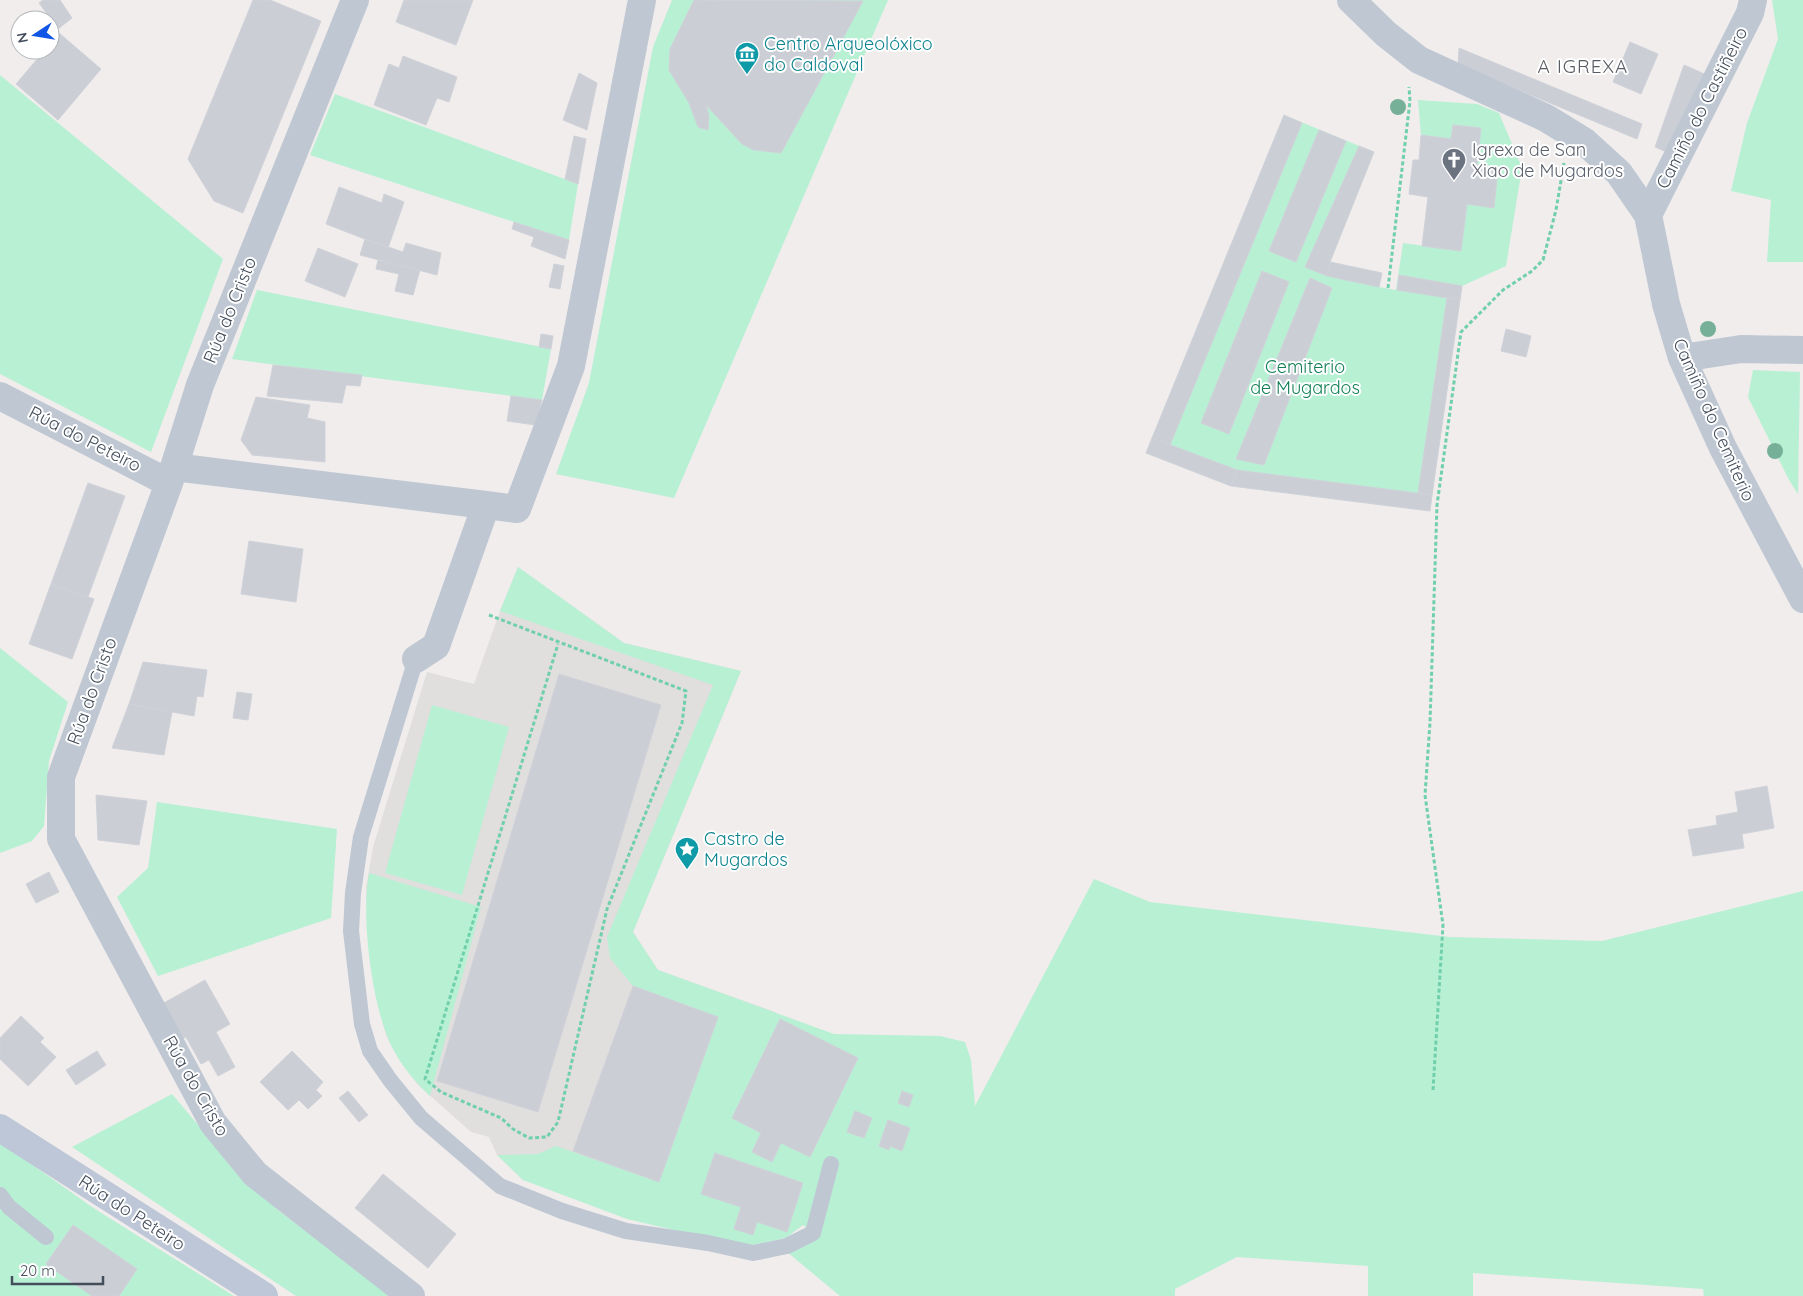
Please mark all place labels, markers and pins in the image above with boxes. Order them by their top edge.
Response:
place label: Centro Arqueolóxico do Caldoval [764,32,933,76]
museum icon: Centro Arqueolóxico do Caldoval [734,41,760,75]
place label: Igrexa de San Xiao de Mugardos [1472,138,1623,182]
church icon: Igrexa de San Xiao de Mugardos [1441,147,1467,181]
place label: Castro de Mugardos [704,827,788,871]
place icon: Castro de Mugardos [674,836,700,870]

